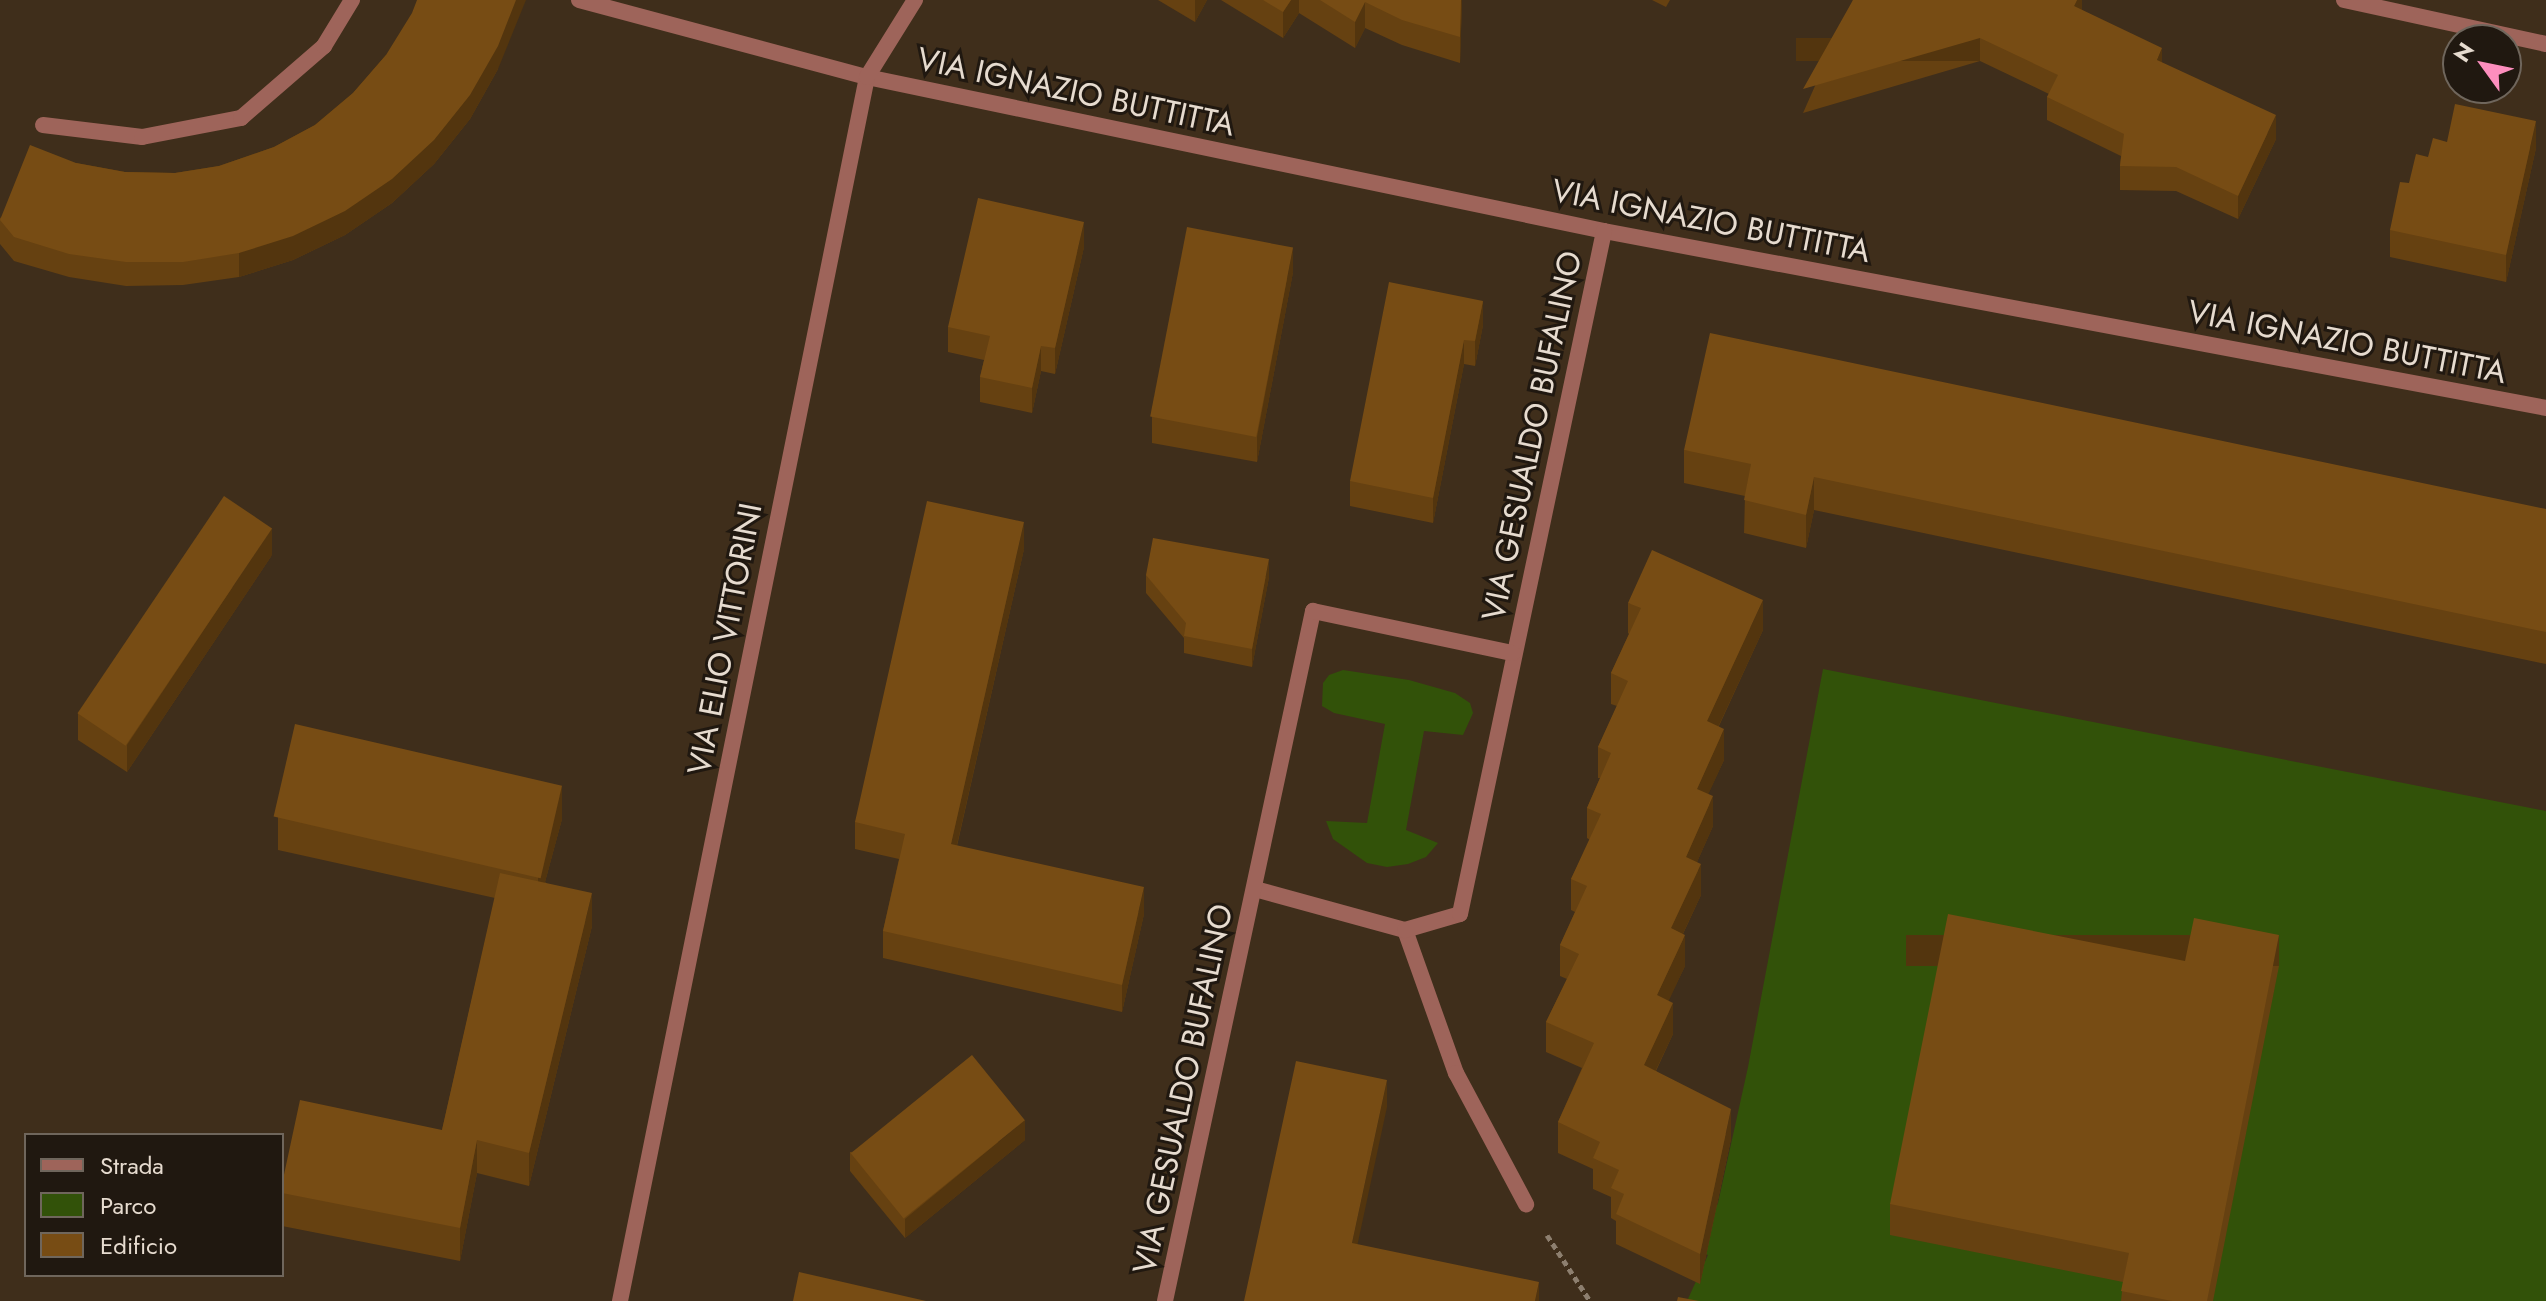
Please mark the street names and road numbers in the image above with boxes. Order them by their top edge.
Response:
street label: VIA IGNAZIO BUTTITTA [914,40,1238,144]
street label: VIA IGNAZIO BUTTITTA [1549,171,1873,271]
street label: VIA GESUALDO BUFALINO [1474,248,1590,624]
street label: VIA IGNAZIO BUTTITTA [2185,292,2509,392]
street label: VIA ELIO VITTORINI [680,500,770,778]
street label: VIA GESUALDO BUFALINO [1125,901,1241,1277]

